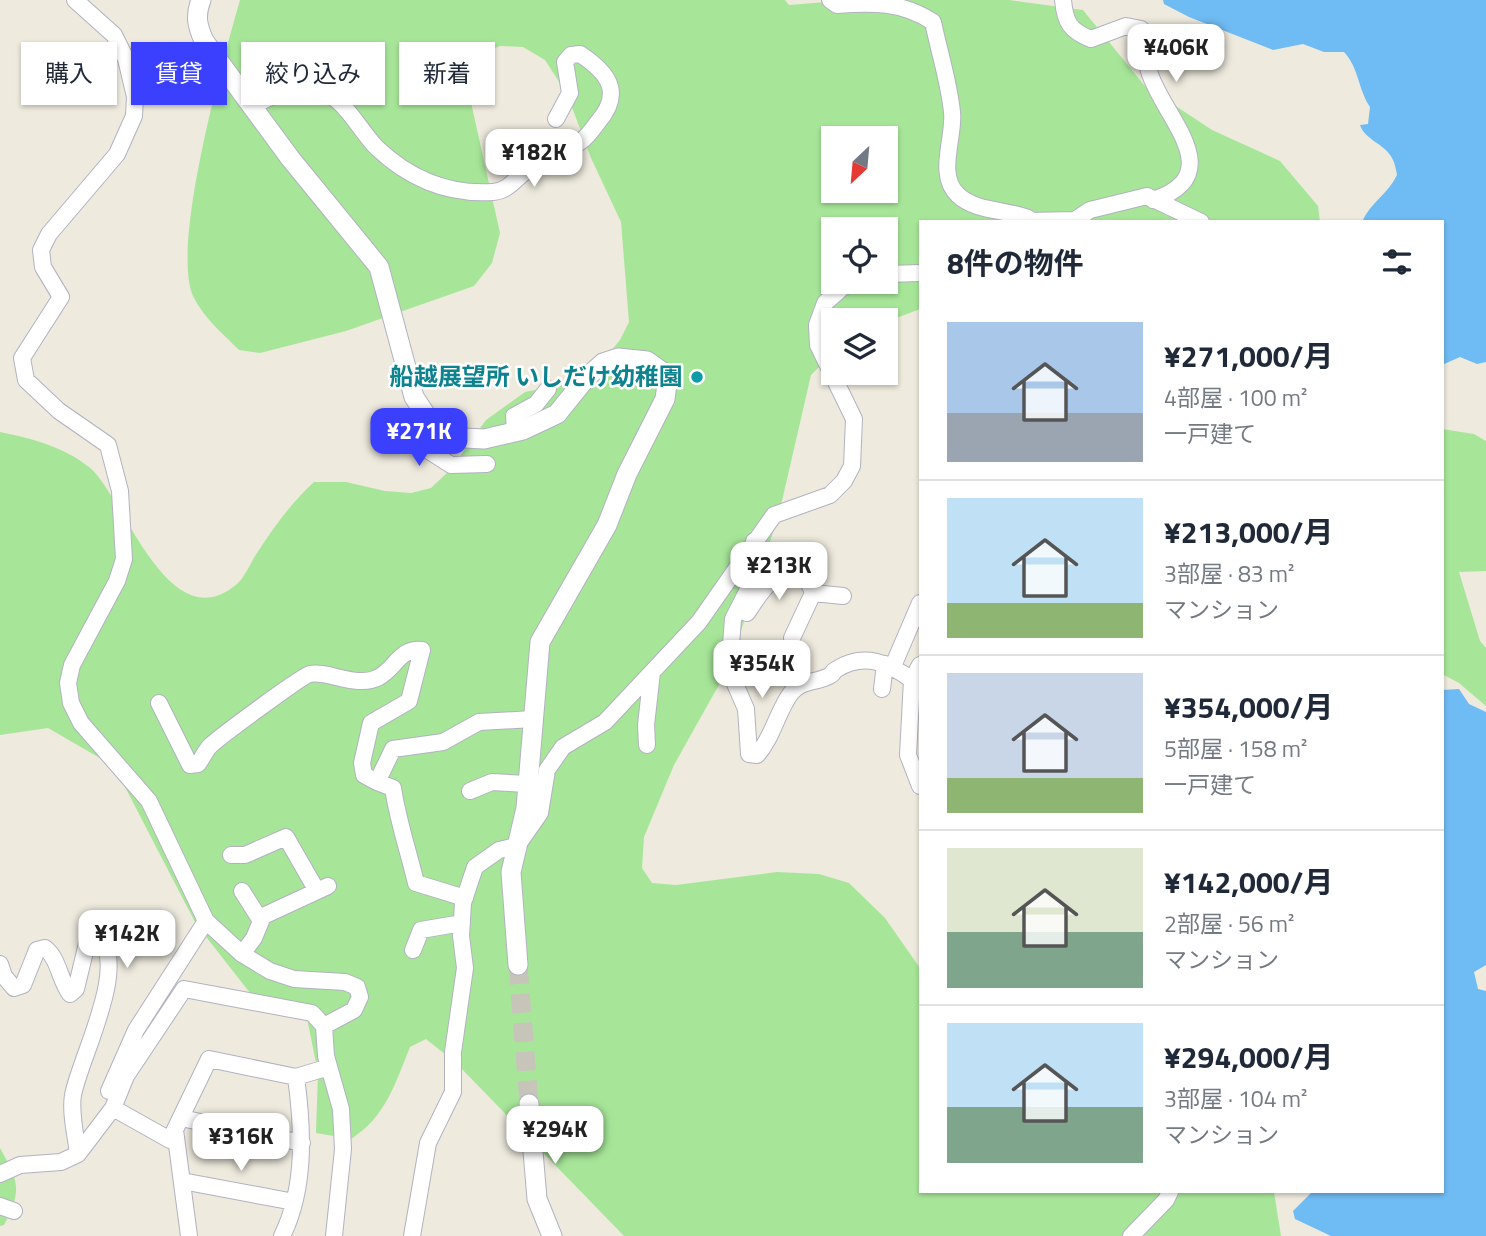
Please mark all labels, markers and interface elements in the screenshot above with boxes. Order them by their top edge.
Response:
pin: ¥406K [1127,24,1225,84]
text: ¥406K [1143,29,1209,64]
chip: 購入 [21,42,117,105]
chip: 賃貸 [131,42,227,105]
chip: 絞り込み [241,42,385,105]
chip: 新着 [399,42,495,105]
north arrow [821,126,898,203]
map controls [821,126,898,385]
pin: ¥182K [485,130,583,189]
text: ¥182K [501,134,567,169]
button: locate [821,217,898,294]
text: 8件の物件 [947,240,1084,286]
icon: filters [1378,243,1416,281]
button: layers [821,308,898,385]
text: ¥271,000/月 [1164,333,1333,379]
icon: home [1003,350,1087,434]
place label: 船越展望所 いしだけ幼稚園 [390,358,683,394]
marker: 船越展望所 いしだけ幼稚園 [689,369,705,385]
text: 4部屋 · 100 m² [1164,380,1307,415]
pin: ¥271K [370,408,468,468]
text: ¥271K [386,413,452,448]
text: 一戸建て [1164,416,1256,451]
text: ¥213,000/月 [1164,509,1333,555]
icon: home [1003,526,1087,610]
pin: ¥213K [730,542,828,602]
text: ¥213K [746,547,812,582]
text: 3部屋 · 83 m² [1164,556,1294,591]
text: マンション [1164,592,1279,627]
pin: ¥354K [713,640,811,700]
text: ¥354K [729,645,795,680]
text: ¥354,000/月 [1164,684,1333,730]
icon: home [1003,701,1087,785]
text: 5部屋 · 158 m² [1164,731,1307,766]
text: 一戸建て [1164,767,1256,802]
text: ¥142,000/月 [1164,859,1333,905]
icon: home [1003,876,1087,960]
text: 2部屋 · 56 m² [1164,906,1294,941]
pin: ¥142K [78,911,176,970]
text: ¥142K [94,915,160,950]
text: マンション [1164,942,1279,977]
text: ¥294,000/月 [1164,1034,1333,1080]
icon: home [1003,1051,1087,1135]
text: 3部屋 · 104 m² [1164,1081,1307,1116]
pin: ¥294K [506,1106,604,1166]
text: ¥294K [522,1111,588,1146]
pin: ¥316K [192,1114,290,1173]
text: マンション [1164,1117,1279,1152]
text: ¥316K [208,1118,274,1153]

